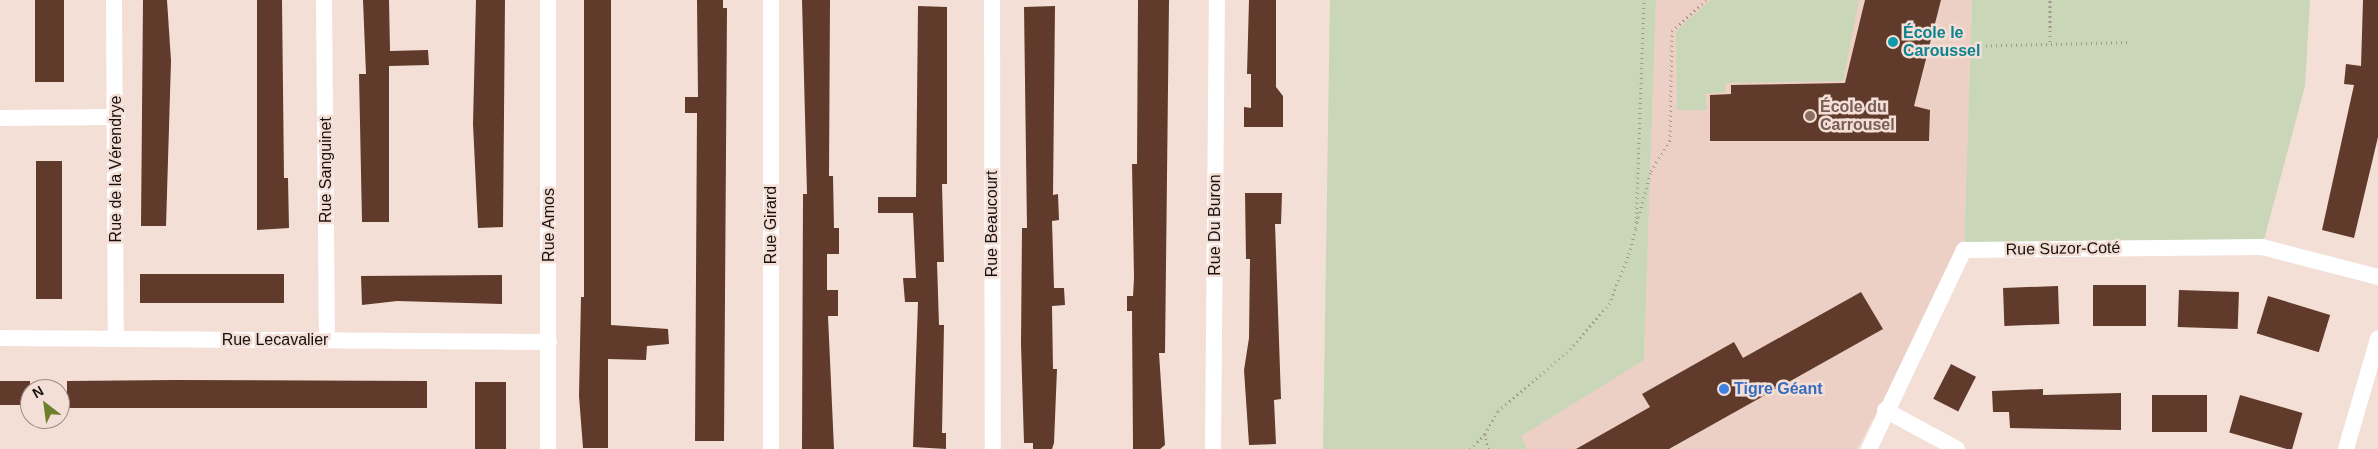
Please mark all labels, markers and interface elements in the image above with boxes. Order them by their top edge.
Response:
place label: École le Caroussel [1903,23,1980,61]
marker: École le Caroussel [1887,36,1899,48]
street label: Rue de la Vérendrye [106,96,126,242]
place label: École du Carrousel [1820,97,1895,135]
marker: École du Carrousel [1804,110,1816,122]
street label: Rue Sanguinet [316,117,336,223]
street label: Rue Beaucourt [982,171,1002,277]
street label: Rue Du Buron [1205,174,1225,276]
street label: Rue Girard [761,186,781,264]
street label: Rue Amos [539,188,559,262]
street label: Rue Suzor-Coté [2005,238,2121,260]
street label: Rue Lecavalier [222,330,328,350]
north arrow [20,379,70,429]
place label: Tigre Géant [1734,379,1823,399]
text: N [30,382,46,401]
marker: Tigre Géant [1718,383,1730,395]

